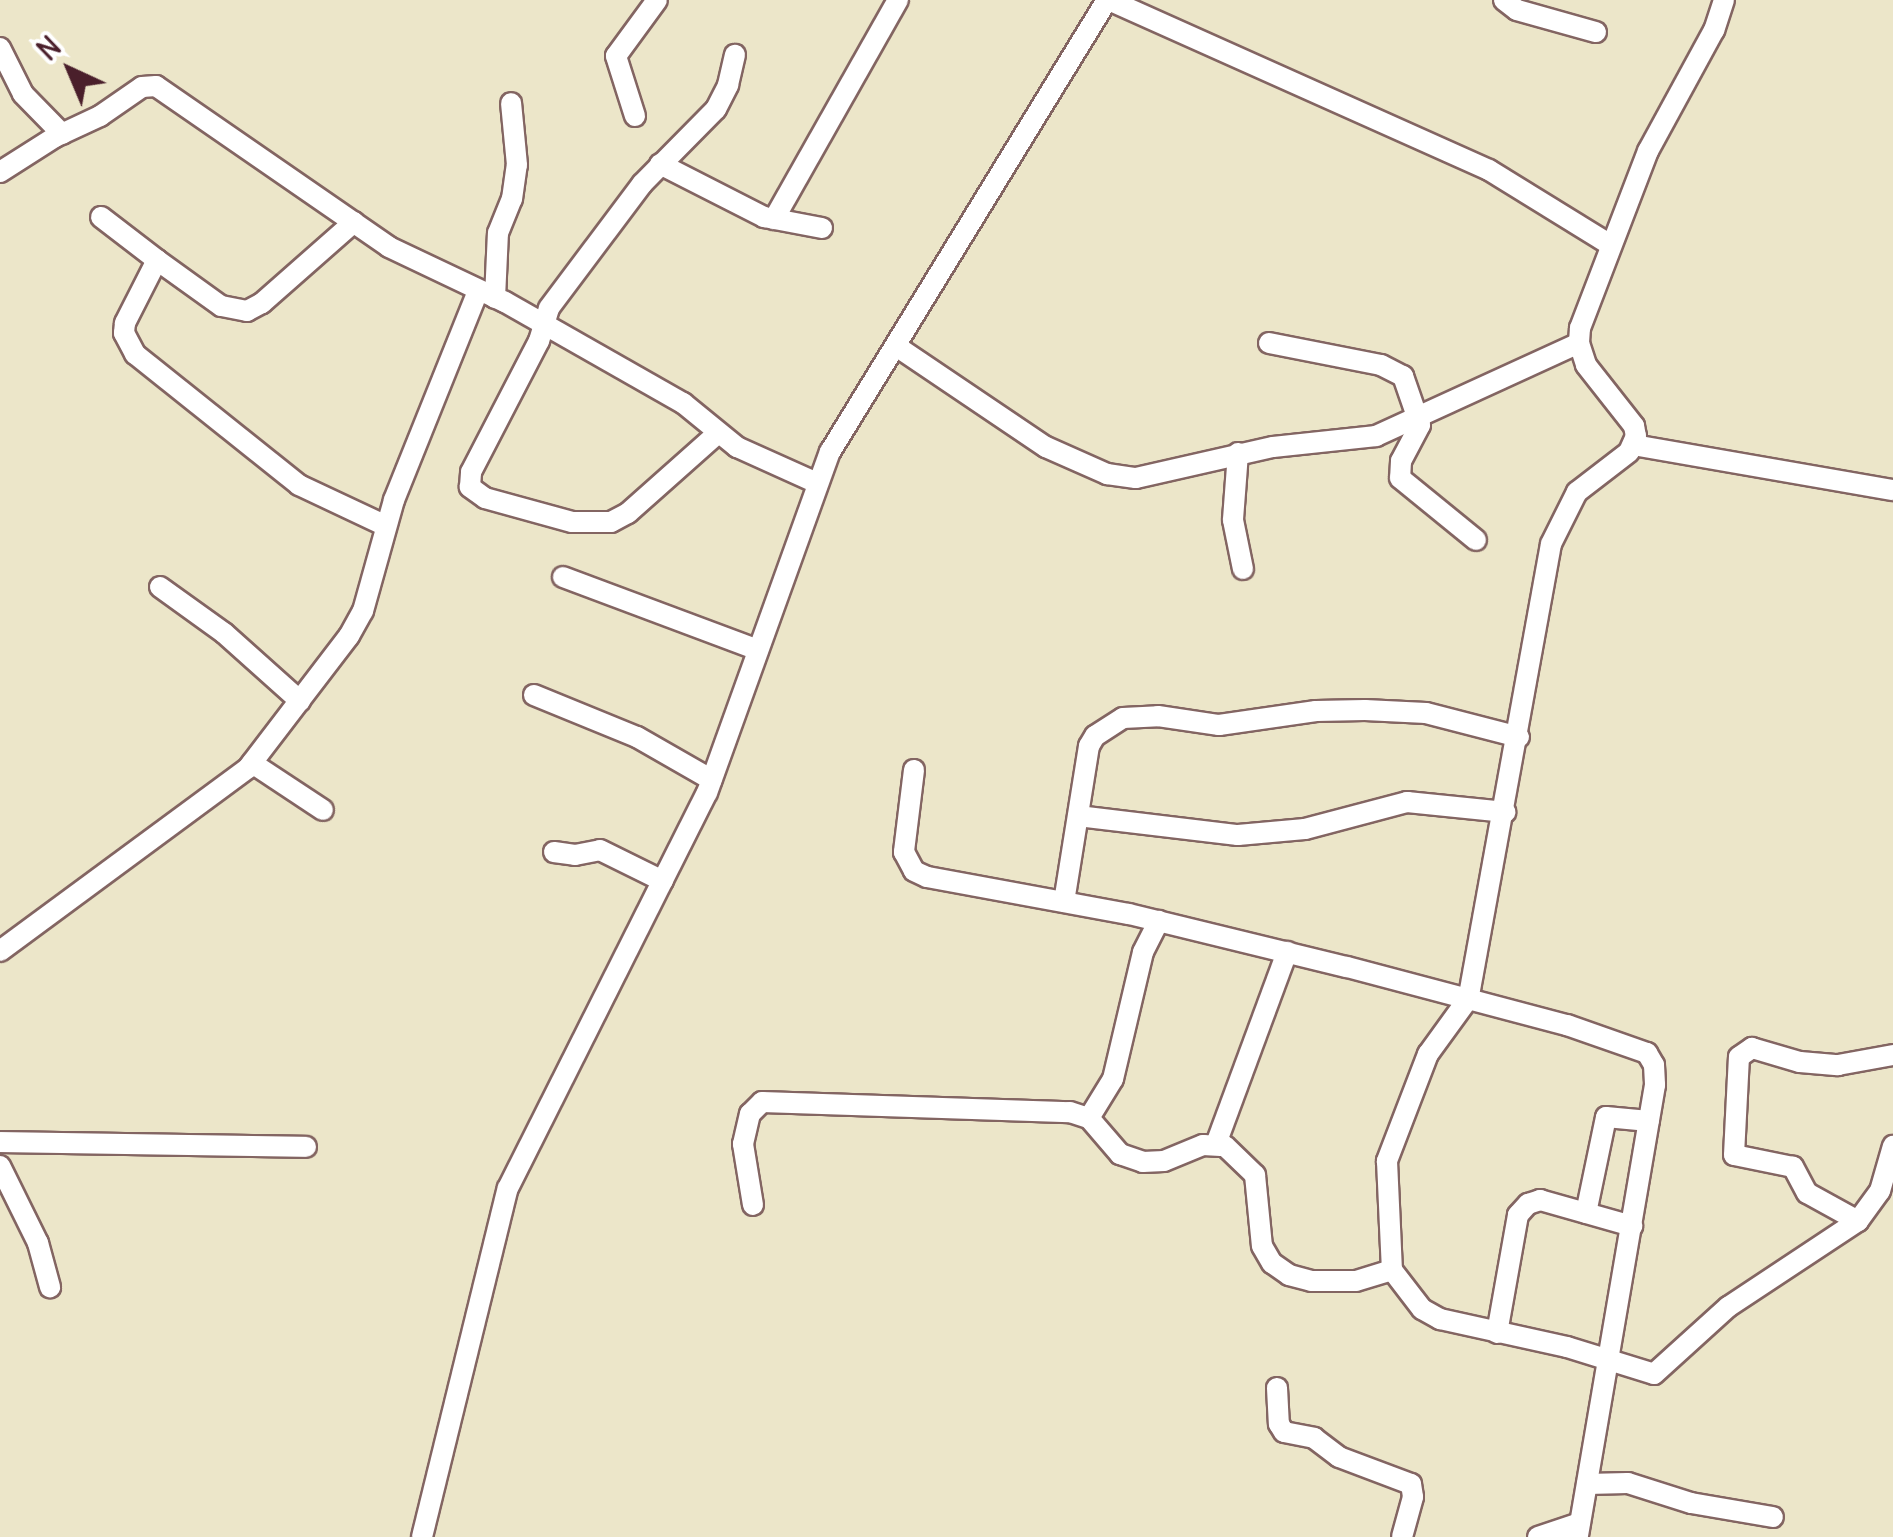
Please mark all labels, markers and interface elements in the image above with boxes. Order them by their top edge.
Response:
north arrow [20,20,120,120]
text: N [30,29,69,68]

